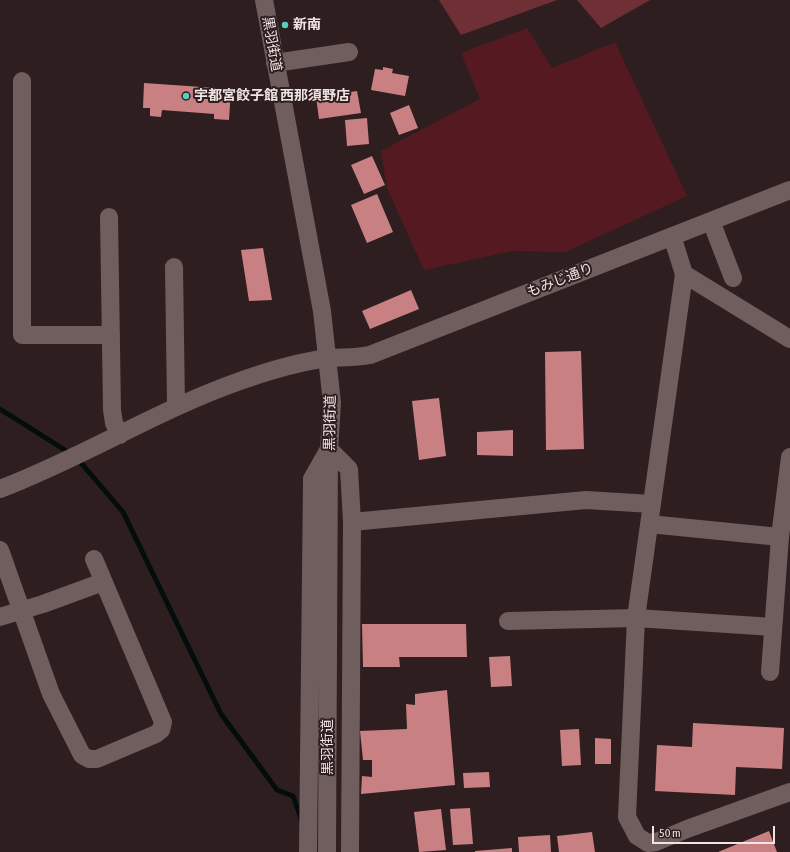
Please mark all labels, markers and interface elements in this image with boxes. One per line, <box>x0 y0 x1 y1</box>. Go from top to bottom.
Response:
street label: 黒羽街道 <box>259 15 285 73</box>
place label: 新南 <box>293 17 321 33</box>
marker: 新南 <box>280 20 290 30</box>
place label: 宇都宮餃子館 西那須野店 <box>194 88 350 104</box>
marker: 宇都宮餃子館 西那須野店 <box>181 91 191 101</box>
street label: もみじ通り <box>524 260 596 300</box>
street label: 黒羽街道 <box>321 395 339 451</box>
street label: 黒羽街道 <box>320 719 336 775</box>
scale bar <box>654 818 777 844</box>
text: 50 m <box>659 826 681 840</box>

